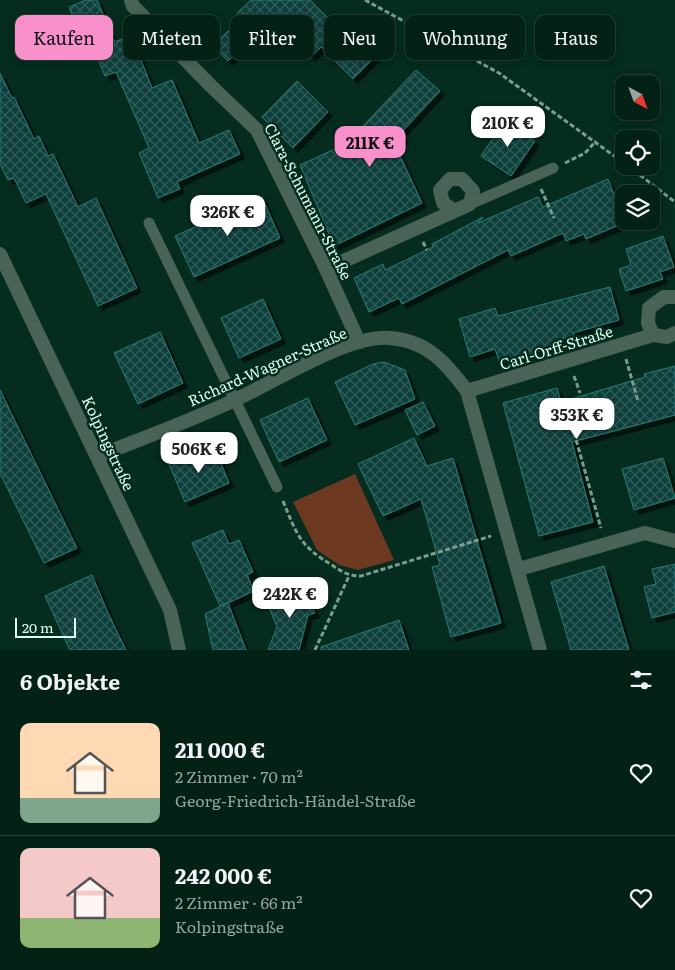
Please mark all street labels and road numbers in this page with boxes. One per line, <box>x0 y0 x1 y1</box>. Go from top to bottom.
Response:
street label: Clara-Schumann-Straße <box>259 118 359 284</box>
street label: Carl-Orff-Straße <box>497 319 616 375</box>
street label: Richard-Wagner-Straße <box>184 320 350 411</box>
street label: Kolpingstraße <box>77 392 141 494</box>

